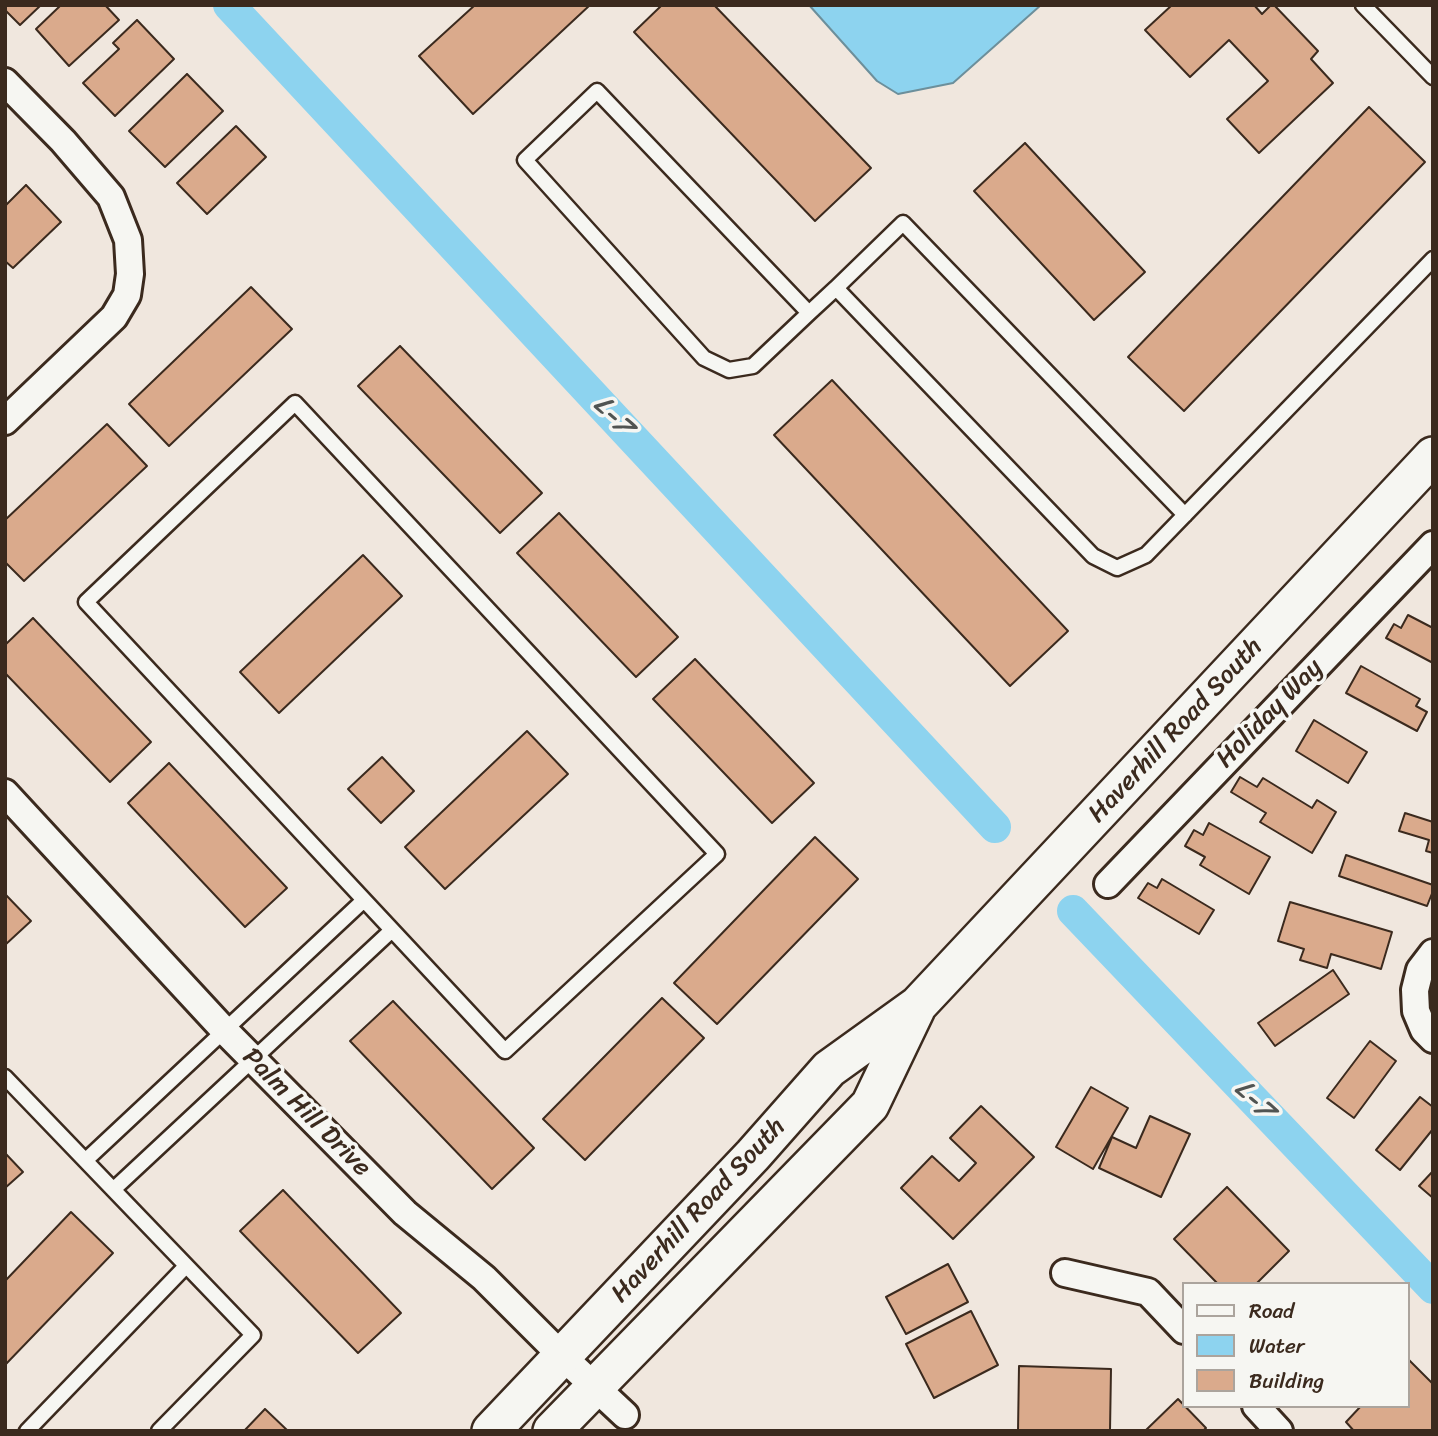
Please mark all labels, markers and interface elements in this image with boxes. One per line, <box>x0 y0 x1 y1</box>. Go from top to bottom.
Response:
water label: L-7 <box>585 389 639 443</box>
street label: Haverhill Road South <box>1082 632 1270 830</box>
street label: Holiday Way <box>1210 653 1330 775</box>
street label: Palm Hill Drive <box>235 1042 377 1184</box>
water label: L-7 <box>1226 1073 1280 1127</box>
street label: Haverhill Road South <box>605 1112 793 1310</box>
legend <box>1182 1282 1410 1408</box>
text: Road <box>1249 1292 1294 1330</box>
text: Water <box>1249 1327 1304 1365</box>
text: Building <box>1249 1362 1324 1400</box>

